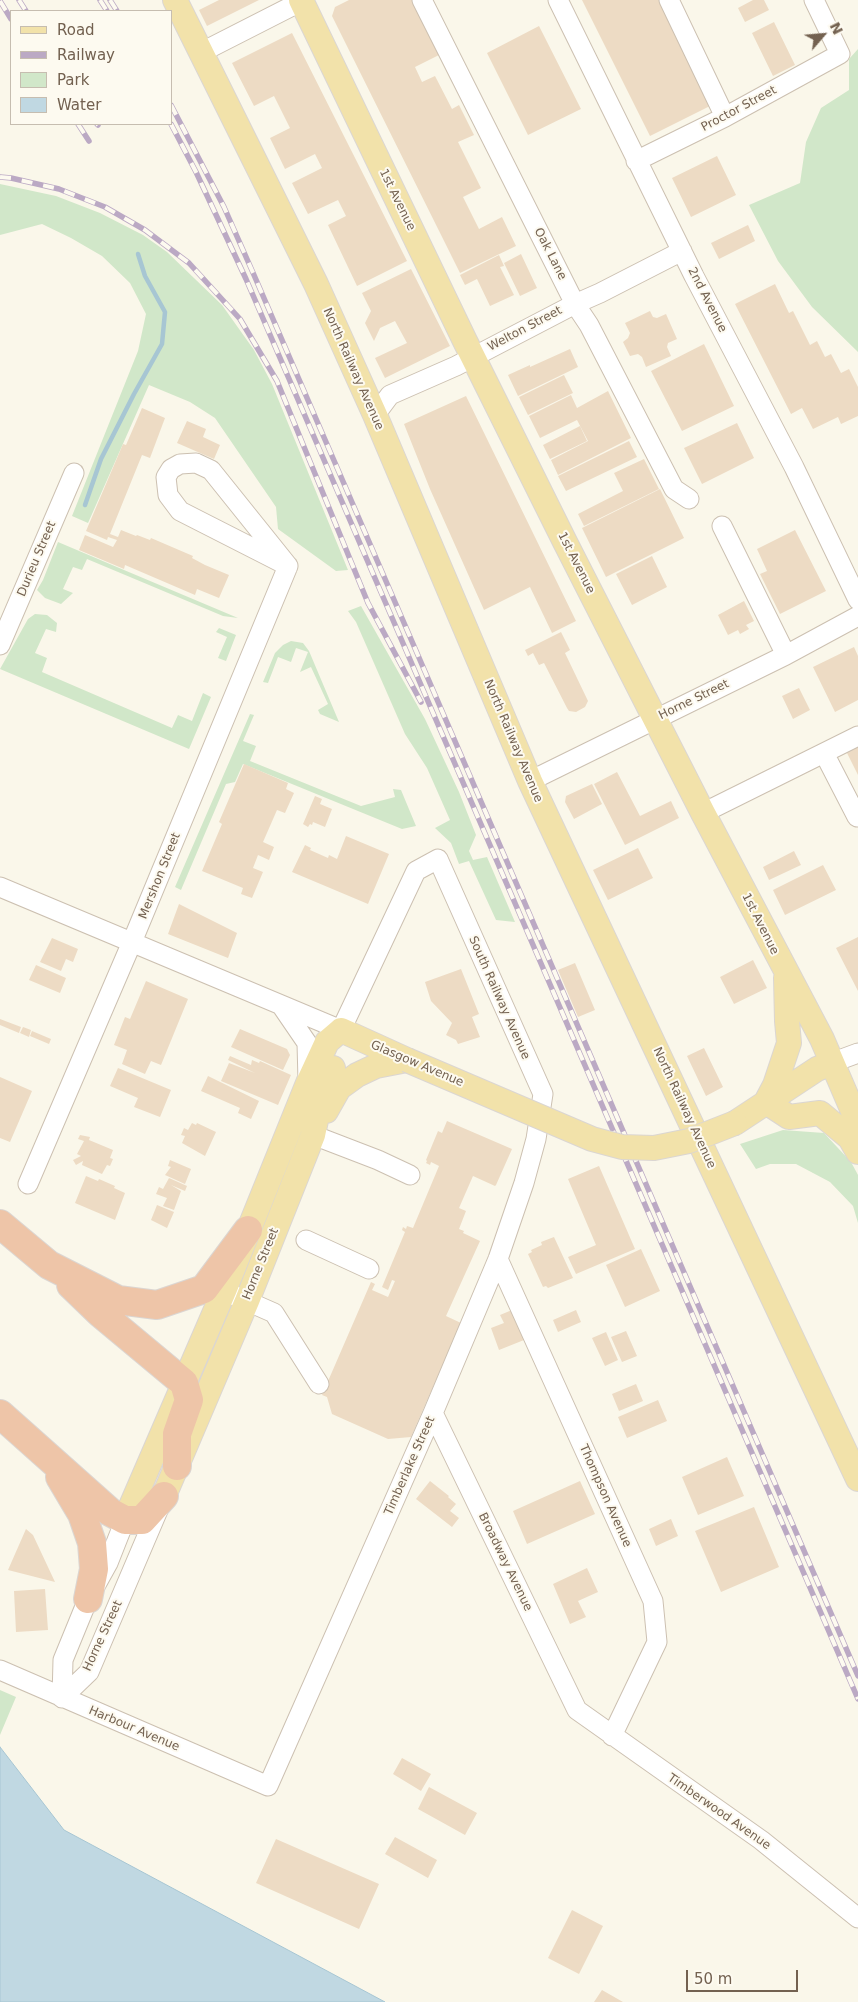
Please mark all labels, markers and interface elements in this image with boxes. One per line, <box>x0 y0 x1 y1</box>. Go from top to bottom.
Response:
legend <box>10 10 172 125</box>
north arrow <box>798 10 848 60</box>
text: N <box>827 19 846 37</box>
text: Road <box>57 21 95 39</box>
text: Railway <box>57 46 115 64</box>
text: Park <box>57 71 89 89</box>
street label: Proctor Street <box>699 83 779 135</box>
text: Water <box>57 96 101 114</box>
street label: 1st Avenue <box>376 167 418 233</box>
street label: Oak Lane <box>531 226 569 282</box>
street label: 2nd Avenue <box>684 265 730 335</box>
street label: Welton Street <box>486 303 564 355</box>
street label: North Railway Avenue <box>320 306 386 432</box>
street label: Durieu Street <box>15 519 59 599</box>
street label: 1st Avenue <box>554 530 598 596</box>
street label: North Railway Avenue <box>481 677 545 805</box>
street label: Horne Street <box>657 677 731 723</box>
street label: Mershon Street <box>136 831 184 921</box>
street label: 1st Avenue <box>738 891 782 957</box>
street label: South Railway Avenue <box>465 934 533 1062</box>
street label: Glasgow Avenue <box>368 1038 466 1090</box>
street label: North Railway Avenue <box>650 1045 718 1171</box>
street label: Horne Street <box>240 1226 282 1302</box>
street label: Timberlake Street <box>382 1414 438 1518</box>
street label: Thompson Avenue <box>576 1442 634 1550</box>
street label: Broadway Avenue <box>475 1510 535 1614</box>
street label: Horne Street <box>80 1598 126 1674</box>
street label: Harbour Avenue <box>86 1703 182 1755</box>
street label: Timberwood Avenue <box>665 1771 773 1853</box>
scale bar <box>688 1960 800 1992</box>
text: 50 m <box>694 1970 732 1988</box>

